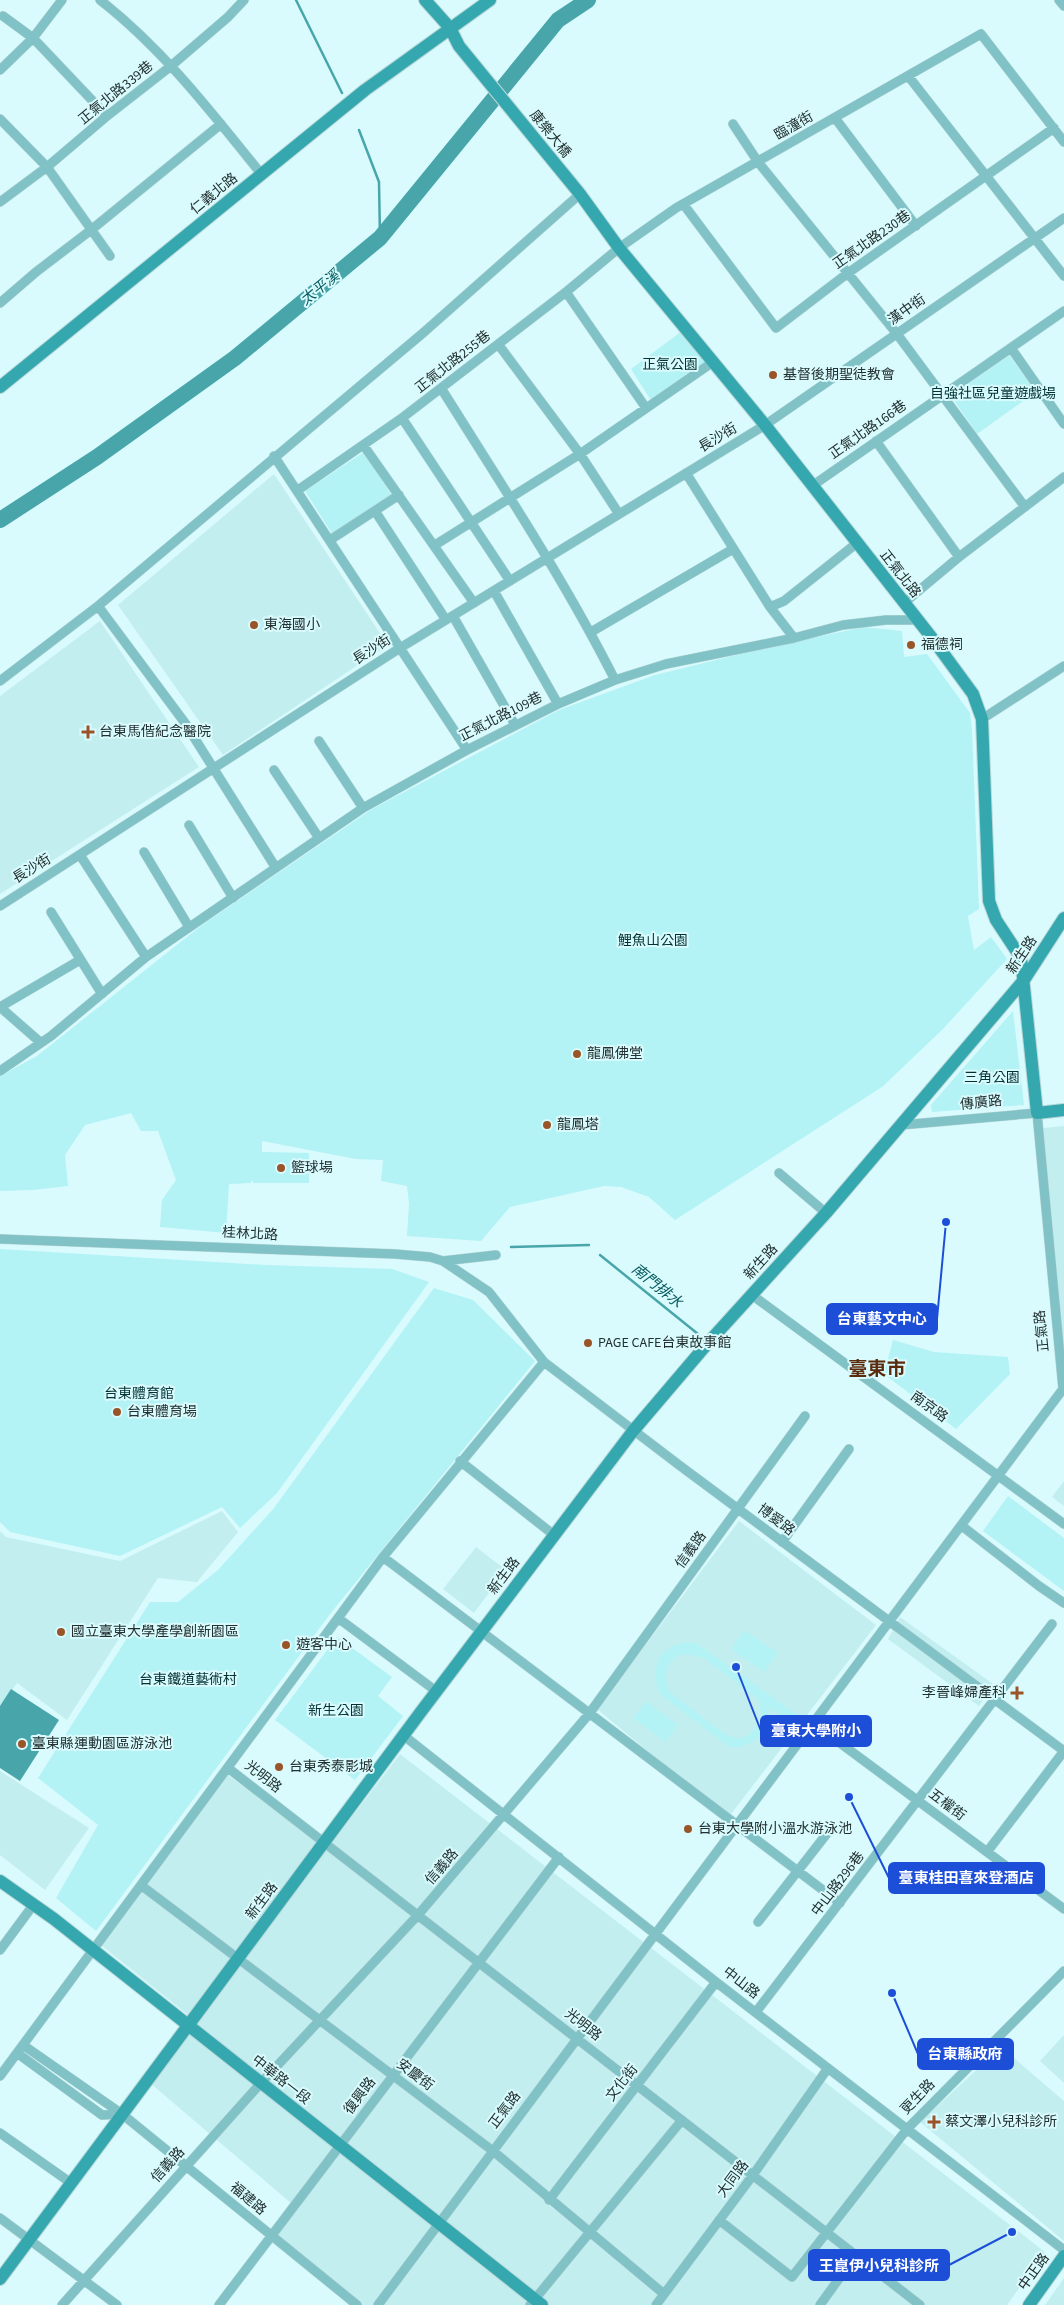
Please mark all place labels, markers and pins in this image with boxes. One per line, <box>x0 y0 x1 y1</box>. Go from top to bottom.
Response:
place label: 基督後期聖徒教會 <box>783 365 895 385</box>
marker: 基督後期聖徒教會 <box>767 369 779 381</box>
place label: 東海國小 <box>264 615 320 635</box>
marker: 東海國小 <box>248 619 260 631</box>
place label: 福德祠 <box>921 635 963 655</box>
marker: 福德祠 <box>905 639 917 651</box>
place label: 台東馬偕紀念醫院 <box>99 722 211 742</box>
marker: 台東馬偕紀念醫院 <box>81 725 95 739</box>
place label: 龍鳳佛堂 <box>587 1044 643 1064</box>
marker: 龍鳳佛堂 <box>571 1048 583 1060</box>
place label: 龍鳳塔 <box>557 1115 599 1135</box>
marker: 龍鳳塔 <box>541 1119 553 1131</box>
place label: 籃球場 <box>291 1158 333 1178</box>
marker: 籃球場 <box>275 1162 287 1174</box>
callout: 台東藝文中心 <box>827 1304 937 1334</box>
place label: PAGE CAFE台東故事館 <box>598 1333 731 1353</box>
marker: PAGE CAFE台東故事館 <box>582 1337 594 1349</box>
place label: 台東體育場 <box>127 1402 197 1422</box>
marker: 台東體育場 <box>111 1406 123 1418</box>
place label: 國立臺東大學產學創新園區 <box>71 1622 239 1642</box>
marker: 國立臺東大學產學創新園區 <box>55 1626 67 1638</box>
place label: 遊客中心 <box>296 1635 352 1655</box>
marker: 遊客中心 <box>280 1639 292 1651</box>
place label: 李晉峰婦產科 <box>922 1683 1006 1703</box>
marker: 李晉峰婦產科 <box>1010 1686 1024 1700</box>
callout: 臺東大學附小 <box>761 1716 871 1746</box>
place label: 臺東縣運動園區游泳池 <box>32 1734 172 1754</box>
marker: 臺東縣運動園區游泳池 <box>16 1738 28 1750</box>
place label: 台東秀泰影城 <box>289 1757 373 1777</box>
marker: 台東秀泰影城 <box>273 1761 285 1773</box>
place label: 台東大學附小溫水游泳池 <box>698 1819 852 1839</box>
marker: 台東大學附小溫水游泳池 <box>682 1823 694 1835</box>
callout: 臺東桂田喜來登酒店 <box>889 1863 1044 1893</box>
callout: 台東縣政府 <box>918 2039 1013 2069</box>
place label: 蔡文澤小兒科診所 <box>945 2112 1057 2132</box>
marker: 蔡文澤小兒科診所 <box>927 2115 941 2129</box>
callout: 王崑伊小兒科診所 <box>809 2250 949 2280</box>

